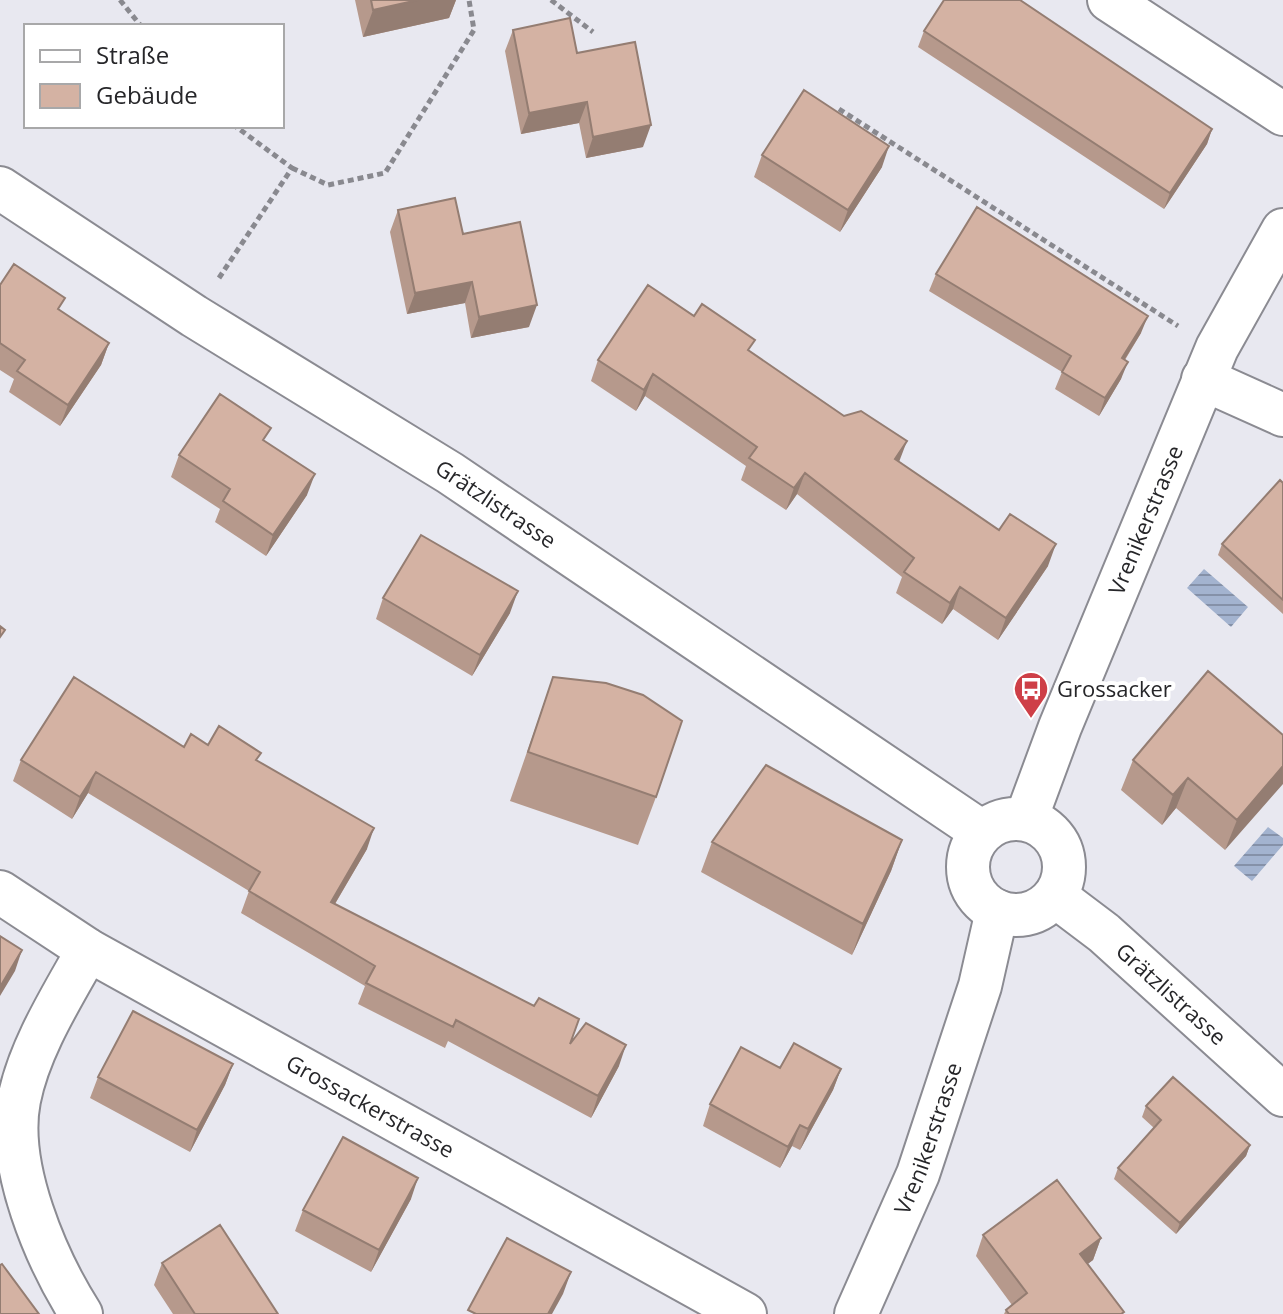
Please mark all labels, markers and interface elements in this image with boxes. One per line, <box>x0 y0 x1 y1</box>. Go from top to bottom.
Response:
legend <box>24 24 284 128</box>
text: Straße <box>96 38 169 71</box>
text: Gebäude <box>96 78 198 111</box>
street label: Vrenikerstrasse <box>1100 440 1189 599</box>
street label: Grätzlistrasse <box>430 452 563 555</box>
bus stop icon: Grossacker <box>1012 670 1050 720</box>
place label: Grossacker <box>1057 673 1172 703</box>
street label: Grätzlistrasse <box>1110 935 1234 1051</box>
street label: Grossackerstrasse <box>281 1047 460 1164</box>
street label: Vrenikerstrasse <box>886 1058 968 1219</box>

